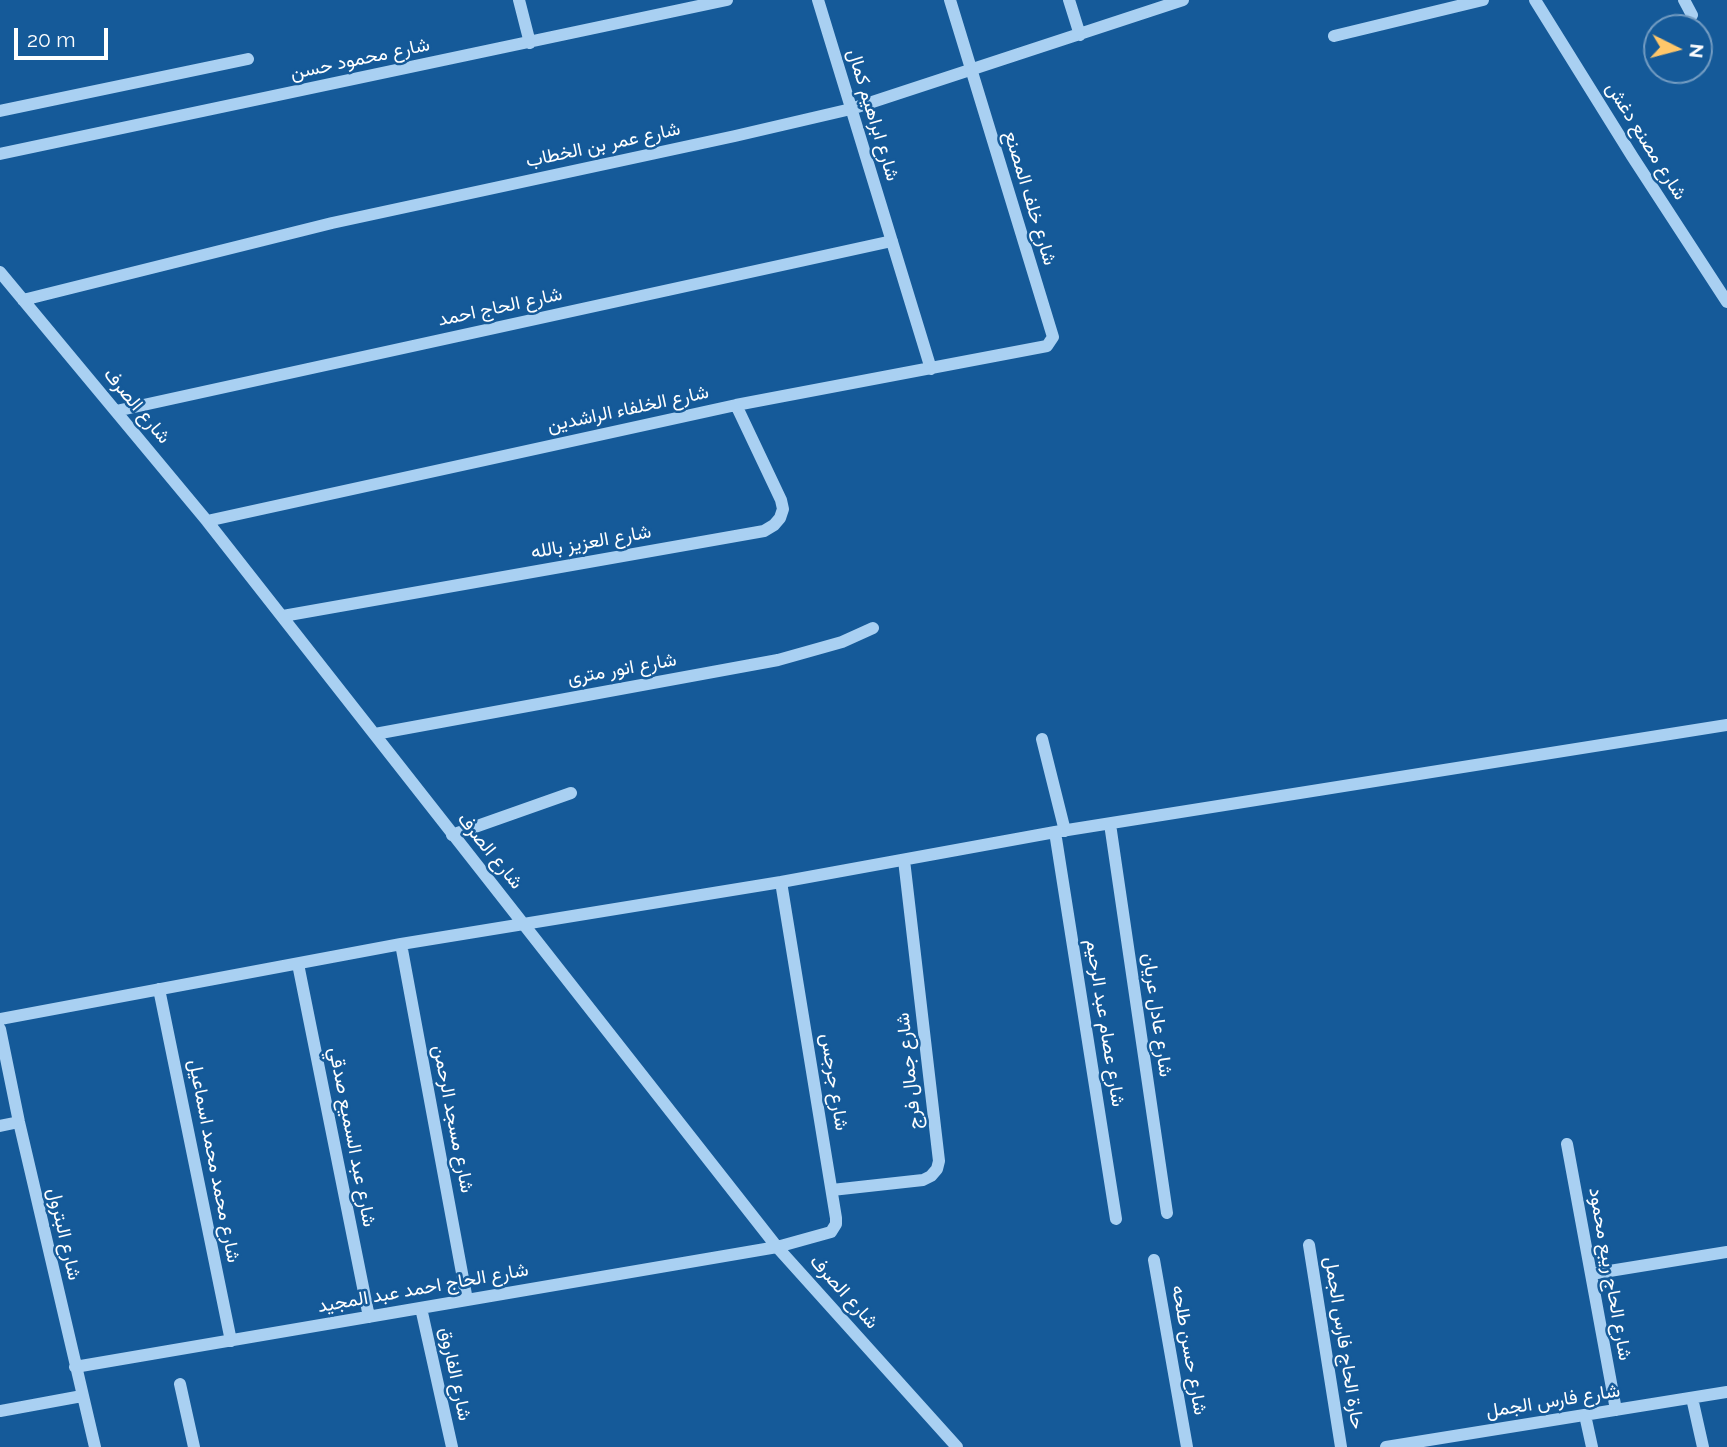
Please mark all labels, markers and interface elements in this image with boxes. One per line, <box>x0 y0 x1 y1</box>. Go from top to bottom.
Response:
scale bar <box>18 14 112 58</box>
north arrow <box>1643 14 1713 84</box>
text: 20 m <box>27 27 75 52</box>
street label: شارع محمود حسن <box>288 33 432 85</box>
text: N <box>1685 43 1709 59</box>
street label: شارع ابراهيم كمال <box>842 46 904 184</box>
street label: شارع مصنع دغش <box>1601 78 1691 204</box>
street label: شارع عمر بن الخطاب <box>524 117 682 173</box>
street label: شارع خلف المصنع <box>999 128 1061 268</box>
street label: شارع الحاج احمد <box>436 283 564 331</box>
street label: شارع الصرف <box>99 364 175 448</box>
street label: شارع الخلفاء الراشدين <box>545 381 711 437</box>
street label: شارع العزيز بالله <box>529 520 653 564</box>
street label: شارع انور مترى <box>566 648 678 690</box>
street label: شارع الصرف <box>452 808 528 894</box>
street label: شارع عصام عبد الرحيم <box>1081 938 1129 1108</box>
street label: شارع عادل عريان <box>1137 952 1177 1078</box>
street label: شارع جمال فرج <box>892 1011 926 1131</box>
street label: شارع جرجس <box>815 1032 853 1132</box>
street label: شارع مسجد الرحمن <box>427 1043 479 1195</box>
street label: شارع عبد السميع صدقي <box>323 1045 381 1229</box>
street label: شارع محمد محمد اسماعيل <box>183 1058 245 1264</box>
street label: شارع البترول <box>42 1186 86 1282</box>
street label: شارع الحاج ريبع محمود <box>1584 1186 1636 1362</box>
street label: شارع الصرف <box>805 1250 883 1334</box>
street label: حارة الحاج فارس الجمل <box>1319 1255 1369 1431</box>
street label: شارع الحاج احمد عبد المجيد <box>316 1258 530 1318</box>
street label: شارع حسن طلحه <box>1166 1283 1212 1417</box>
street label: شارع الفاروق <box>434 1325 476 1423</box>
street label: شارع فارس الجمل <box>1484 1379 1622 1423</box>

